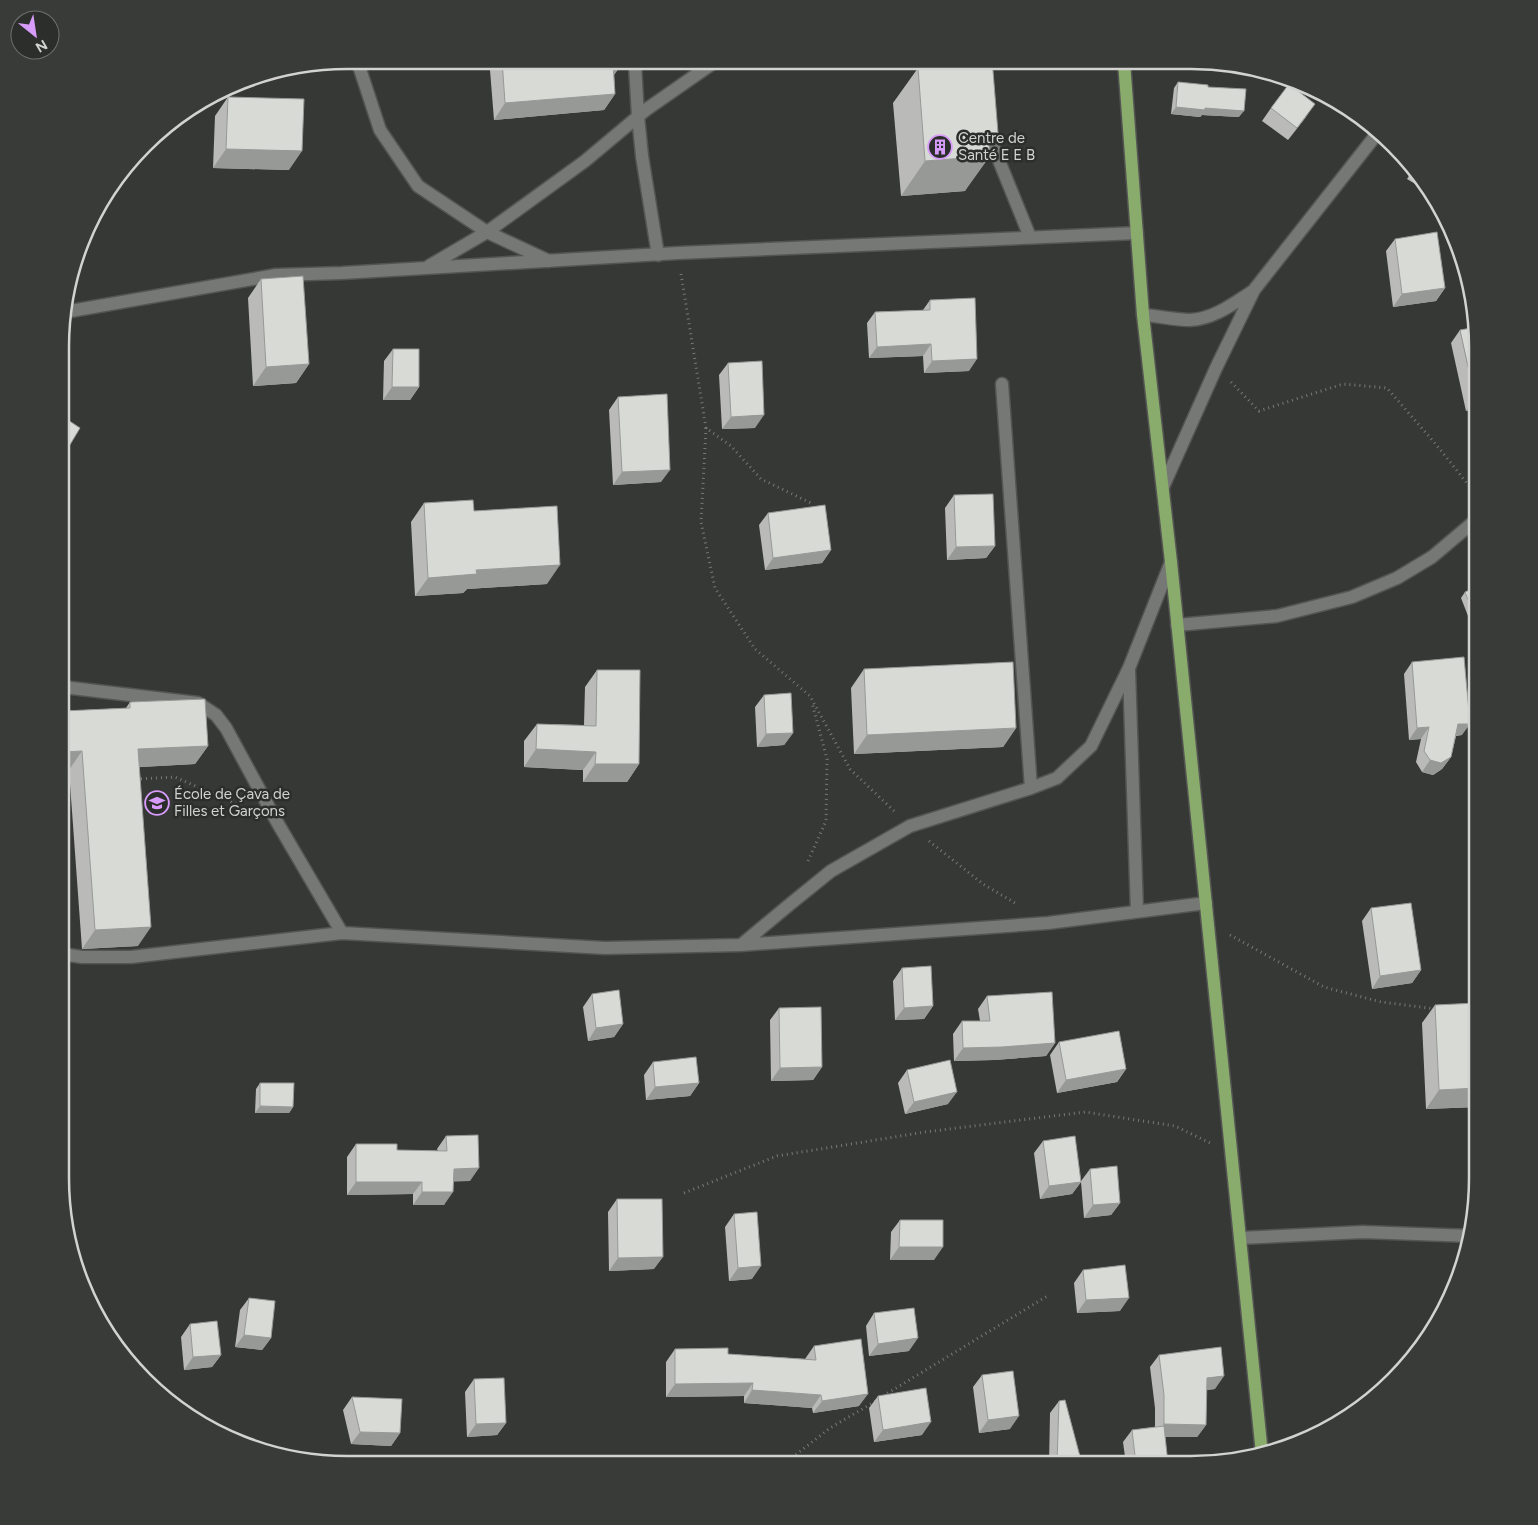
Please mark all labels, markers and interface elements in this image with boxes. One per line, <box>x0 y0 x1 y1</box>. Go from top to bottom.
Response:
north arrow <box>10 10 60 60</box>
text: N <box>32 36 50 56</box>
place label: Centre de Santé E E B <box>958 129 1035 164</box>
building icon: Centre de Santé E E B <box>927 134 953 160</box>
place label: École de Çava de Filles et Garçons <box>174 785 290 820</box>
school or university icon: École de Çava de Filles et Garçons <box>144 790 170 816</box>

